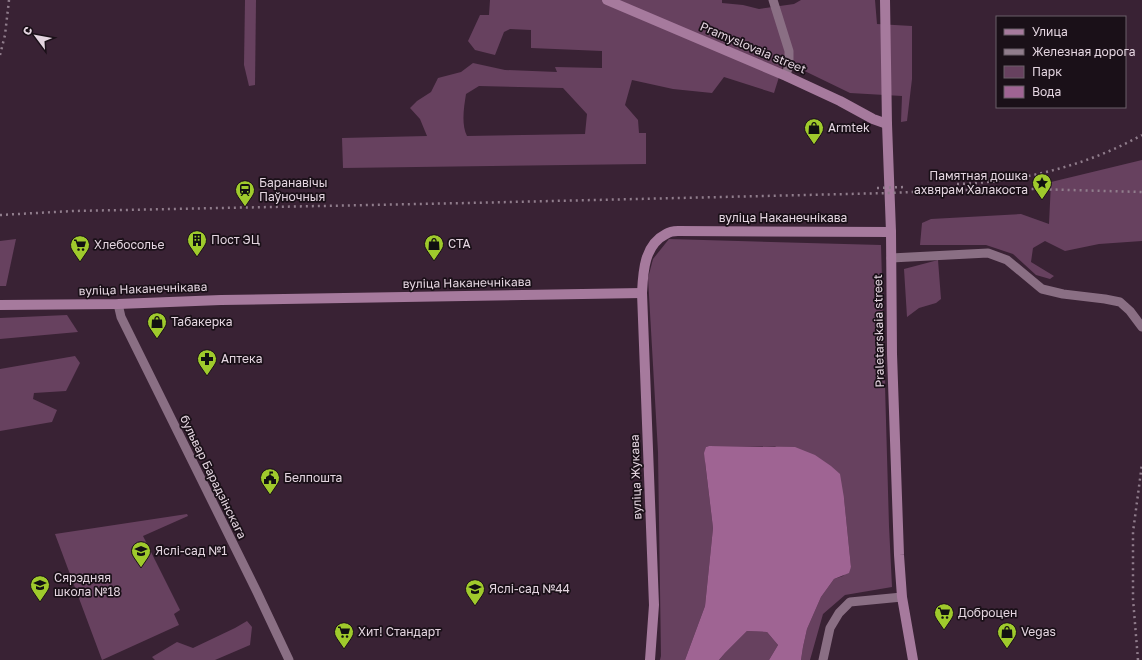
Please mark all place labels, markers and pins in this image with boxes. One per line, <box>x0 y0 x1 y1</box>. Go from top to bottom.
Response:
shop icon: Armtek <box>803 117 825 145</box>
place label: Armtek <box>828 120 870 135</box>
place label: Памятная дошка ахвярам Халакоста <box>914 168 1028 197</box>
place icon: Памятная дошка ахвярам Халакоста <box>1031 172 1053 200</box>
place label: Баранавічы Паўночныя <box>259 175 327 204</box>
station icon: Баранавічы Паўночныя <box>234 179 256 207</box>
building icon: Пост ЭЦ <box>186 229 208 257</box>
place label: Пост ЭЦ <box>211 232 260 247</box>
shop icon: СТА <box>423 233 445 261</box>
supermarket icon: Хлебосолье <box>69 234 91 262</box>
place label: СТА <box>448 236 470 251</box>
place label: Хлебосолье <box>94 237 165 252</box>
shop icon: Табакерка <box>146 311 168 339</box>
place label: Табакерка <box>171 314 233 329</box>
pharmacy icon: Аптека <box>196 348 218 376</box>
place label: Аптека <box>221 351 263 366</box>
public building icon: Белпошта <box>259 467 281 495</box>
place label: Белпошта <box>284 470 342 485</box>
school or university icon: Яслі-сад №1 <box>130 540 152 568</box>
place label: Яслі-сад №1 <box>155 543 227 558</box>
place label: Сярэдняя школа №18 <box>54 570 121 599</box>
school or university icon: Сярэдняя школа №18 <box>29 574 51 602</box>
school or university icon: Яслі-сад №44 <box>464 578 486 606</box>
place label: Яслі-сад №44 <box>489 581 570 596</box>
supermarket icon: Доброцен <box>933 602 955 630</box>
place label: Доброцен <box>958 605 1017 620</box>
supermarket icon: Хит! Стандарт <box>333 621 355 649</box>
shop icon: Vegas <box>996 621 1018 649</box>
place label: Хит! Стандарт <box>358 624 441 639</box>
place label: Vegas <box>1021 624 1056 639</box>

